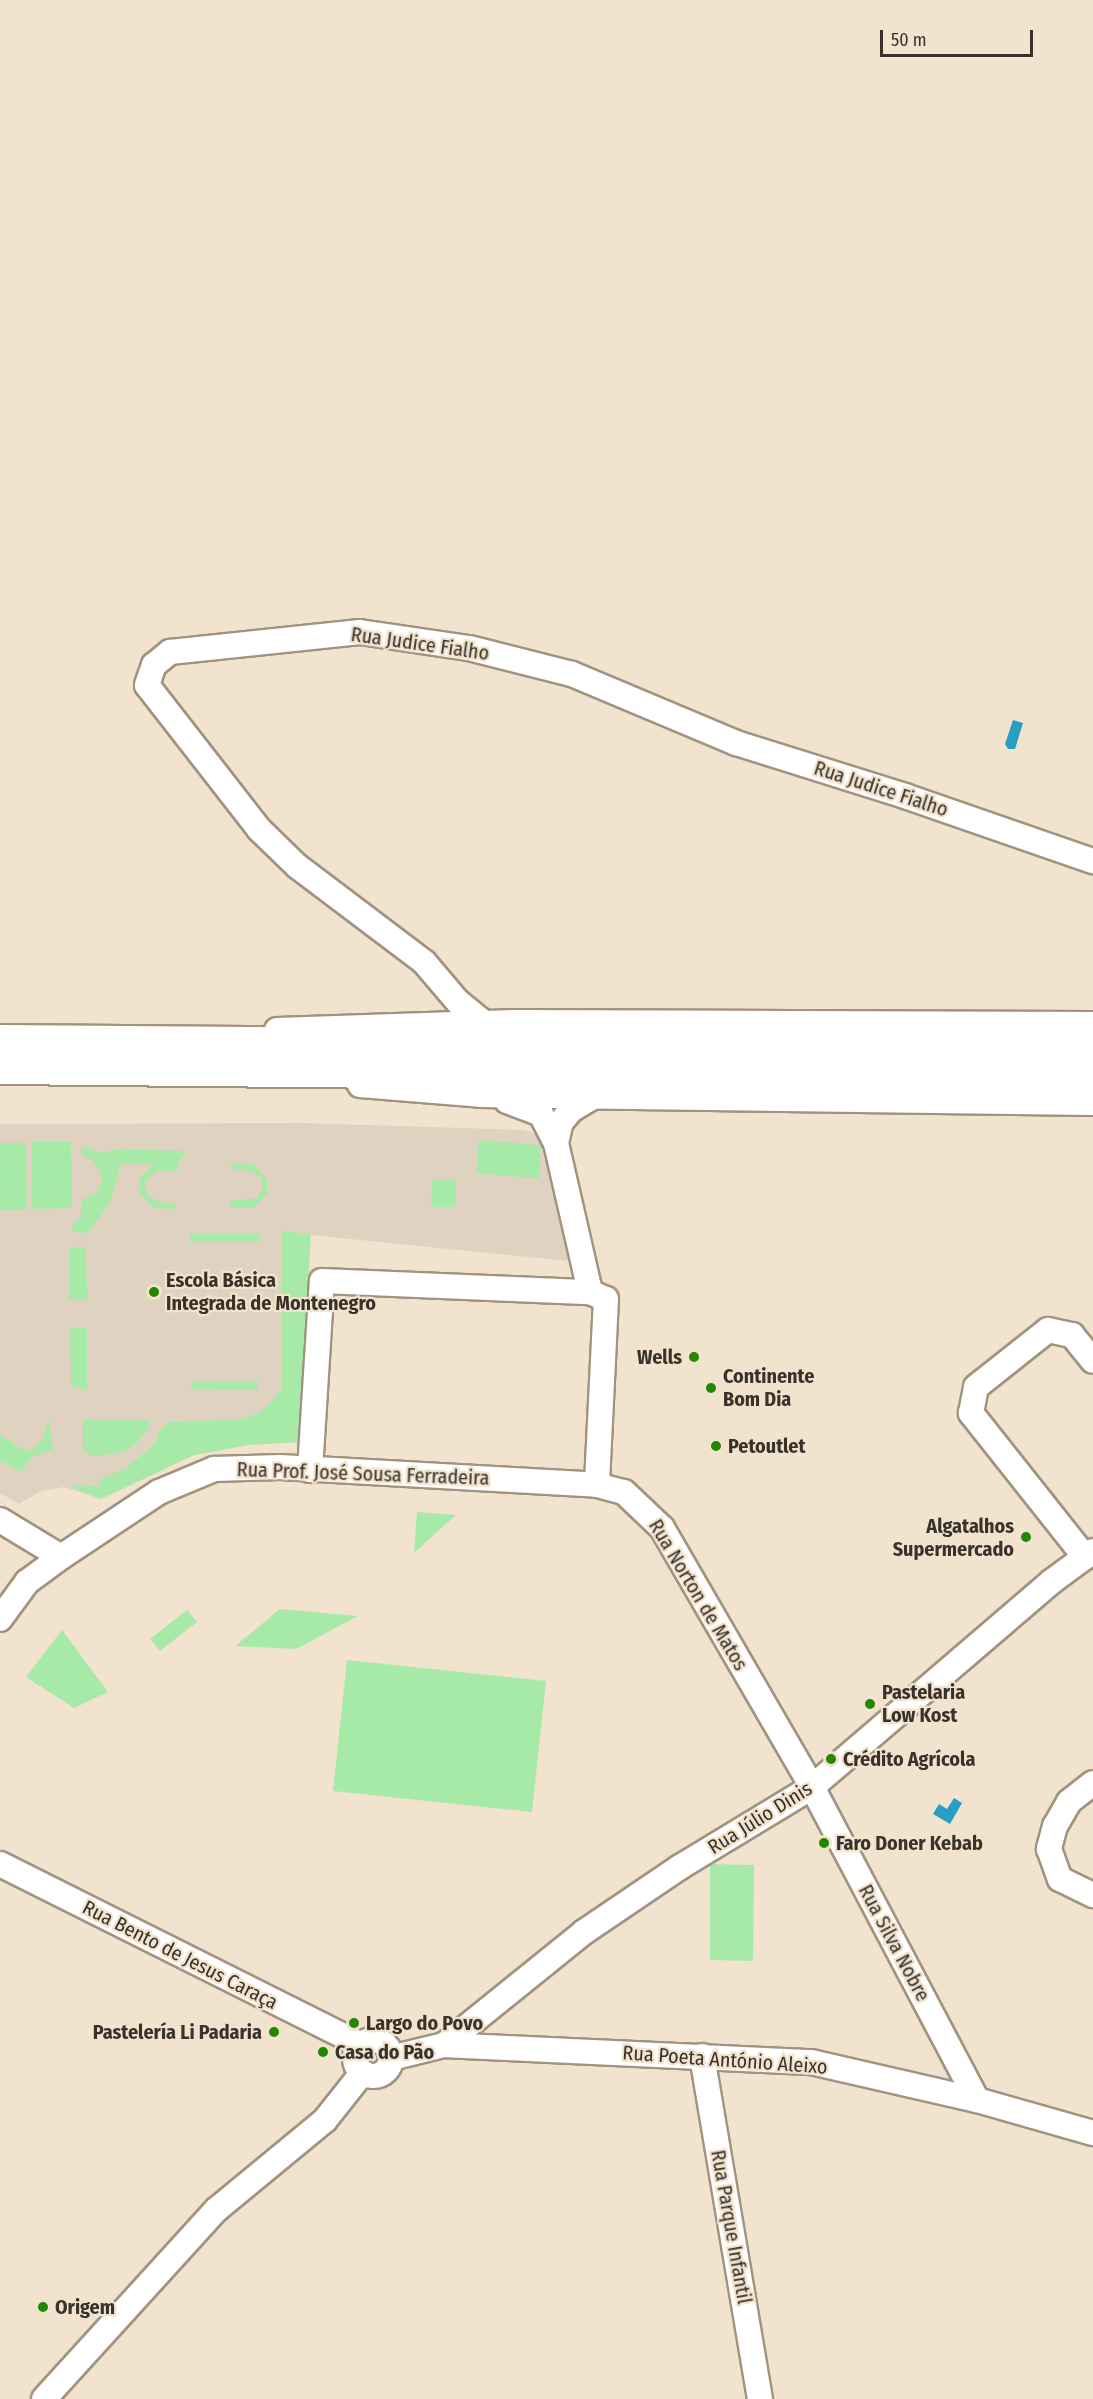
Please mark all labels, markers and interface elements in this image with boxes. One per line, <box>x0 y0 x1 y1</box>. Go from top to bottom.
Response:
scale bar <box>883 18 1036 56</box>
text: 50 m <box>891 29 927 51</box>
street label: Rua Judice Fialho <box>349 622 491 666</box>
street label: Rua Judice Fialho <box>811 756 951 822</box>
place label: Escola Básica Integrada de Montenegro <box>166 1268 376 1315</box>
marker: Escola Básica Integrada de Montenegro <box>147 1285 161 1299</box>
place label: Wells <box>637 1345 682 1369</box>
marker: Wells <box>687 1350 701 1364</box>
place label: Continente Bom Dia <box>723 1364 814 1411</box>
marker: Continente Bom Dia <box>704 1381 718 1395</box>
place label: Petoutlet <box>728 1434 806 1458</box>
marker: Petoutlet <box>709 1439 723 1453</box>
street label: Rua Prof. José Sousa Ferradeira <box>236 1458 490 1490</box>
place label: Algatalhos Supermercado <box>893 1514 1014 1561</box>
street label: Rua Norton de Matos <box>643 1515 753 1675</box>
marker: Algatalhos Supermercado <box>1019 1530 1033 1544</box>
place label: Pastelaria Low Kost <box>882 1680 965 1727</box>
marker: Pastelaria Low Kost <box>863 1697 877 1711</box>
place label: Crédito Agrícola <box>843 1747 975 1771</box>
marker: Crédito Agrícola <box>824 1752 838 1766</box>
street label: Rua Júlio Dinis <box>704 1777 816 1859</box>
place label: Faro Doner Kebab <box>836 1831 983 1855</box>
marker: Faro Doner Kebab <box>817 1836 831 1850</box>
street label: Rua Silva Nobre <box>853 1881 935 2005</box>
street label: Rua Bento de Jesus Caraça <box>78 1895 282 2015</box>
place label: Largo do Povo <box>366 2011 483 2035</box>
marker: Largo do Povo <box>347 2016 361 2030</box>
place label: Pastelería Li Padaria <box>93 2020 262 2044</box>
marker: Pastelería Li Padaria <box>267 2025 281 2039</box>
place label: Casa do Pão <box>335 2040 434 2064</box>
street label: Rua Poeta António Aleixo <box>622 2041 828 2079</box>
marker: Casa do Pão <box>316 2045 330 2059</box>
street label: Rua Parque Infantil <box>706 2148 756 2306</box>
place label: Origem <box>55 2295 115 2319</box>
marker: Origem <box>36 2300 50 2314</box>

